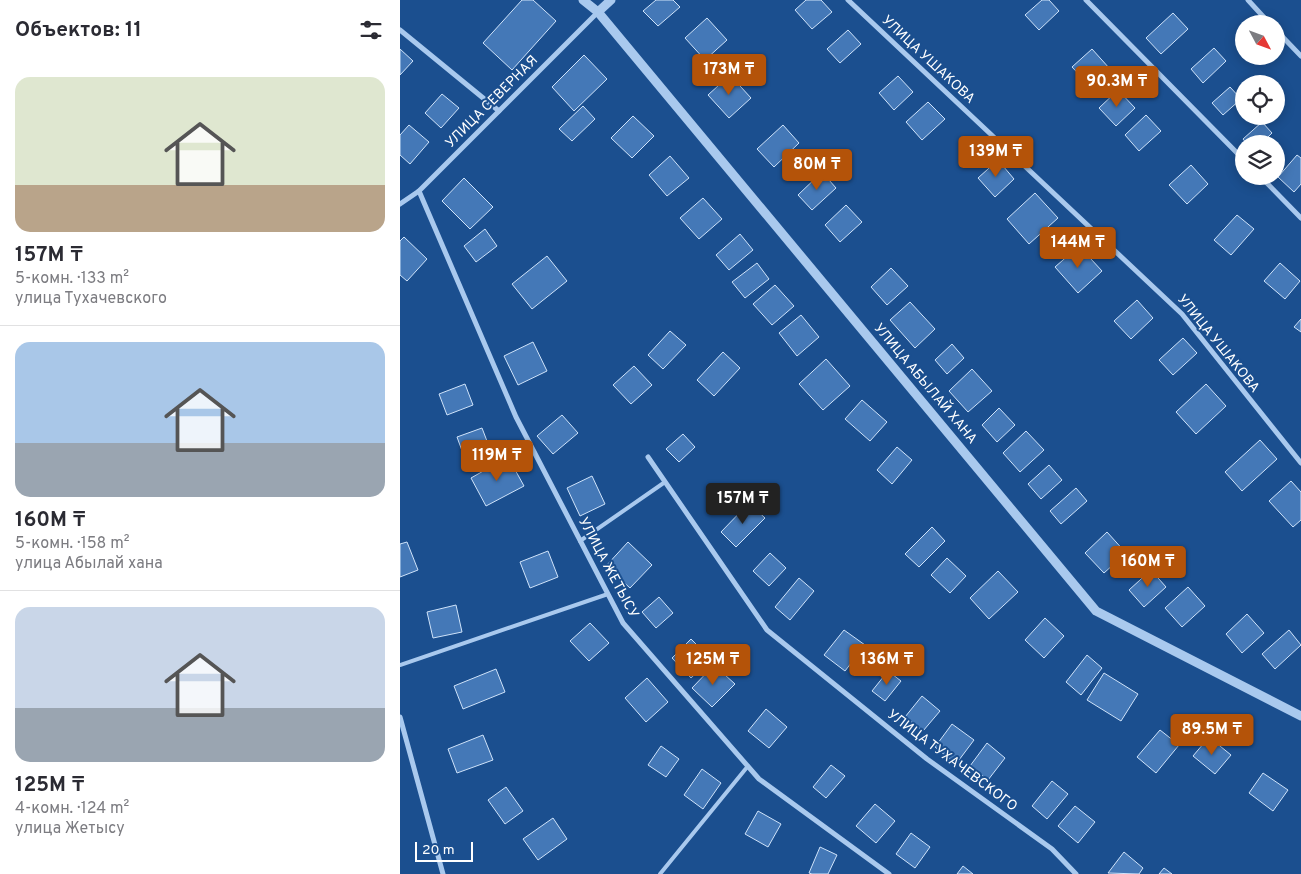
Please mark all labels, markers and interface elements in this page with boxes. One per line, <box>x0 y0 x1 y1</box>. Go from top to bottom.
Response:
street label: УЛИЦА УШАКОВА <box>878 12 978 108</box>
north arrow <box>1235 15 1285 65</box>
map controls <box>1235 15 1285 185</box>
icon: filters <box>357 16 385 44</box>
text: Объектов: 11 <box>15 17 142 44</box>
street label: УЛИЦА СЕВЕРНАЯ <box>442 52 542 152</box>
pin: 173M ₸ <box>688 54 770 96</box>
text: 173M ₸ <box>703 60 755 80</box>
pin: 90.3M ₸ <box>1071 66 1163 108</box>
text: 90.3M ₸ <box>1086 72 1148 92</box>
button: locate <box>1235 75 1285 125</box>
icon: home <box>155 109 245 199</box>
button: layers <box>1235 135 1285 185</box>
pin: 139M ₸ <box>955 136 1037 178</box>
text: 139M ₸ <box>969 142 1023 162</box>
pin: 80M ₸ <box>782 148 852 191</box>
text: 80M ₸ <box>793 155 841 175</box>
pin: 144M ₸ <box>1037 226 1119 269</box>
text: 144M ₸ <box>1051 233 1105 253</box>
text: 157M ₸ <box>15 242 84 269</box>
text: 5-комн. · 133 m² <box>15 269 129 289</box>
text: улица Тухачевского <box>15 289 167 309</box>
street label: УЛИЦА УШАКОВА <box>1173 291 1263 397</box>
street label: УЛИЦА АБЫЛАЙ ХАНА <box>870 320 981 448</box>
icon: home <box>155 375 245 465</box>
pin: 119M ₸ <box>456 440 538 482</box>
text: 119M ₸ <box>472 446 522 466</box>
pin: 157M ₸ <box>702 482 784 525</box>
text: 157M ₸ <box>717 489 769 509</box>
text: 160M ₸ <box>15 507 86 534</box>
street label: УЛИЦА ЖЕТЫСУ <box>574 515 642 621</box>
text: 5-комн. · 158 m² <box>15 534 130 554</box>
pin: 160M ₸ <box>1107 546 1189 588</box>
text: 160M ₸ <box>1121 552 1175 572</box>
text: улица Абылай хана <box>15 554 163 574</box>
icon: home <box>155 640 245 730</box>
pin: 125M ₸ <box>672 644 754 686</box>
pin: 136M ₸ <box>846 644 928 686</box>
text: 125M ₸ <box>686 650 740 670</box>
text: 136M ₸ <box>860 650 914 670</box>
street label: УЛИЦА ТУХАЧЕВСКОГО <box>884 707 1020 815</box>
pin: 89.5M ₸ <box>1166 714 1258 756</box>
text: 89.5M ₸ <box>1181 720 1243 740</box>
text: 125M ₸ <box>15 772 85 799</box>
text: 4-комн. · 124 m² <box>15 799 129 819</box>
text: улица Жетысу <box>15 819 125 839</box>
scale bar <box>415 839 472 862</box>
text: 20 m <box>422 842 455 859</box>

